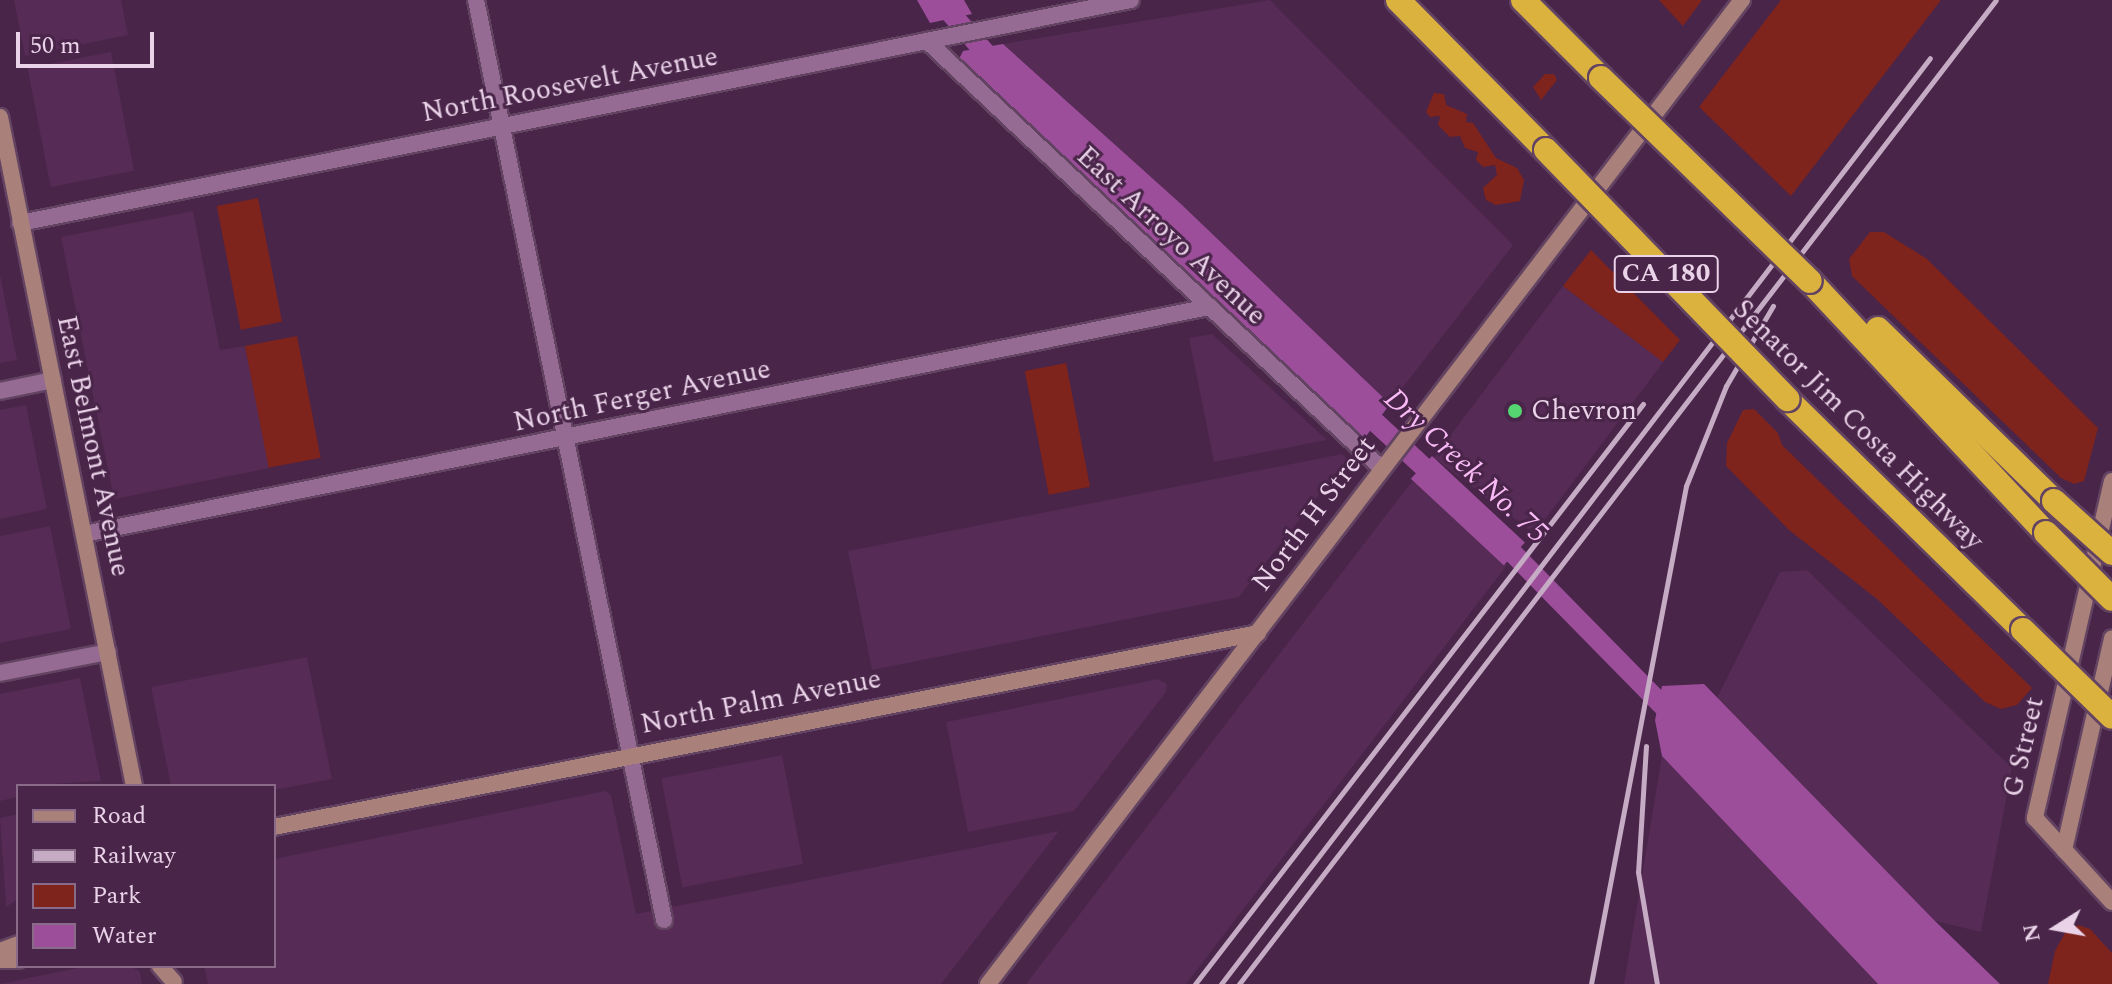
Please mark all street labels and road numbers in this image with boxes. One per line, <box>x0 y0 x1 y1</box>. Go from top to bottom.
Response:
street label: North Roosevelt Avenue <box>419 40 721 130</box>
street label: East Arroyo Avenue <box>1069 139 1273 333</box>
road number: CA 180 <box>1612 252 1720 296</box>
street label: Senator Jim Costa Highway <box>1726 293 1990 557</box>
street label: East Belmont Avenue <box>49 312 137 580</box>
street label: North Ferger Avenue <box>510 352 774 440</box>
street label: North H Street <box>1245 430 1383 598</box>
street label: North Palm Avenue <box>638 662 884 742</box>
street label: G Street <box>1996 694 2052 800</box>

